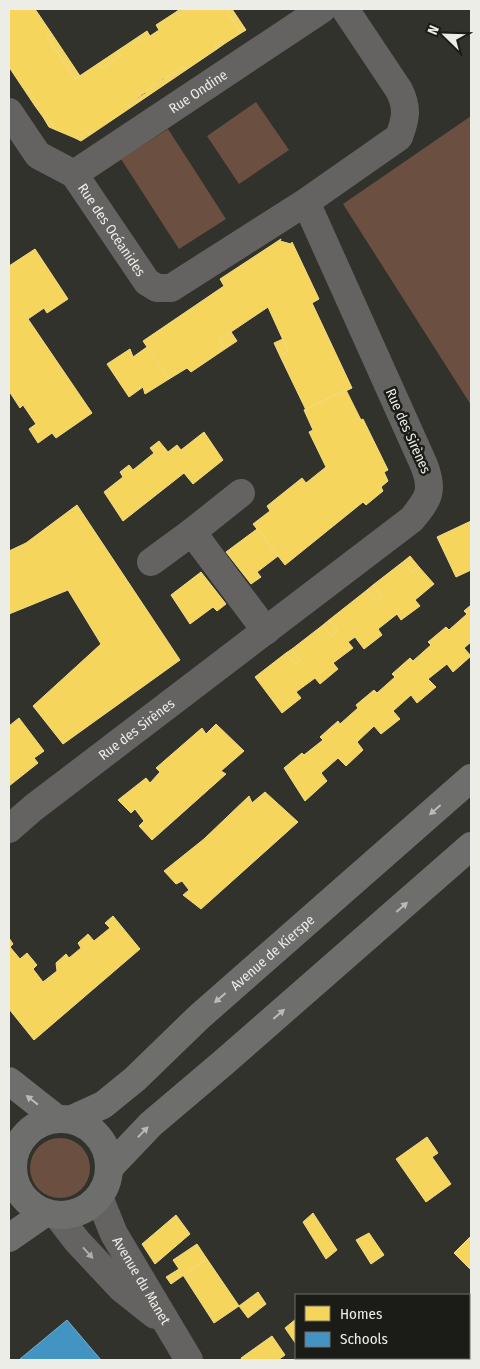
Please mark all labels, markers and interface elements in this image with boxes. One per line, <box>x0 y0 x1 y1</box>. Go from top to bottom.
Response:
north arrow <box>420 10 470 60</box>
text: N <box>424 23 443 37</box>
street label: Rue Ondine <box>166 66 231 117</box>
street label: Rue des Océanides <box>74 180 149 280</box>
street label: Rue des Sirènes <box>382 386 434 476</box>
street label: Rue des Sirènes <box>95 695 178 763</box>
one-way arrow <box>428 805 441 816</box>
one-way arrow <box>395 901 407 913</box>
street label: Avenue de Kierspe <box>227 911 318 994</box>
one-way arrow <box>215 992 227 1004</box>
one-way arrow <box>273 1009 286 1020</box>
one-way arrow <box>26 1094 39 1105</box>
one-way arrow <box>137 1126 149 1138</box>
street label: Avenue du Manet <box>109 1233 175 1328</box>
one-way arrow <box>82 1246 94 1258</box>
legend <box>295 1294 470 1359</box>
text: Homes <box>340 1305 382 1323</box>
text: Schools <box>340 1330 388 1348</box>

